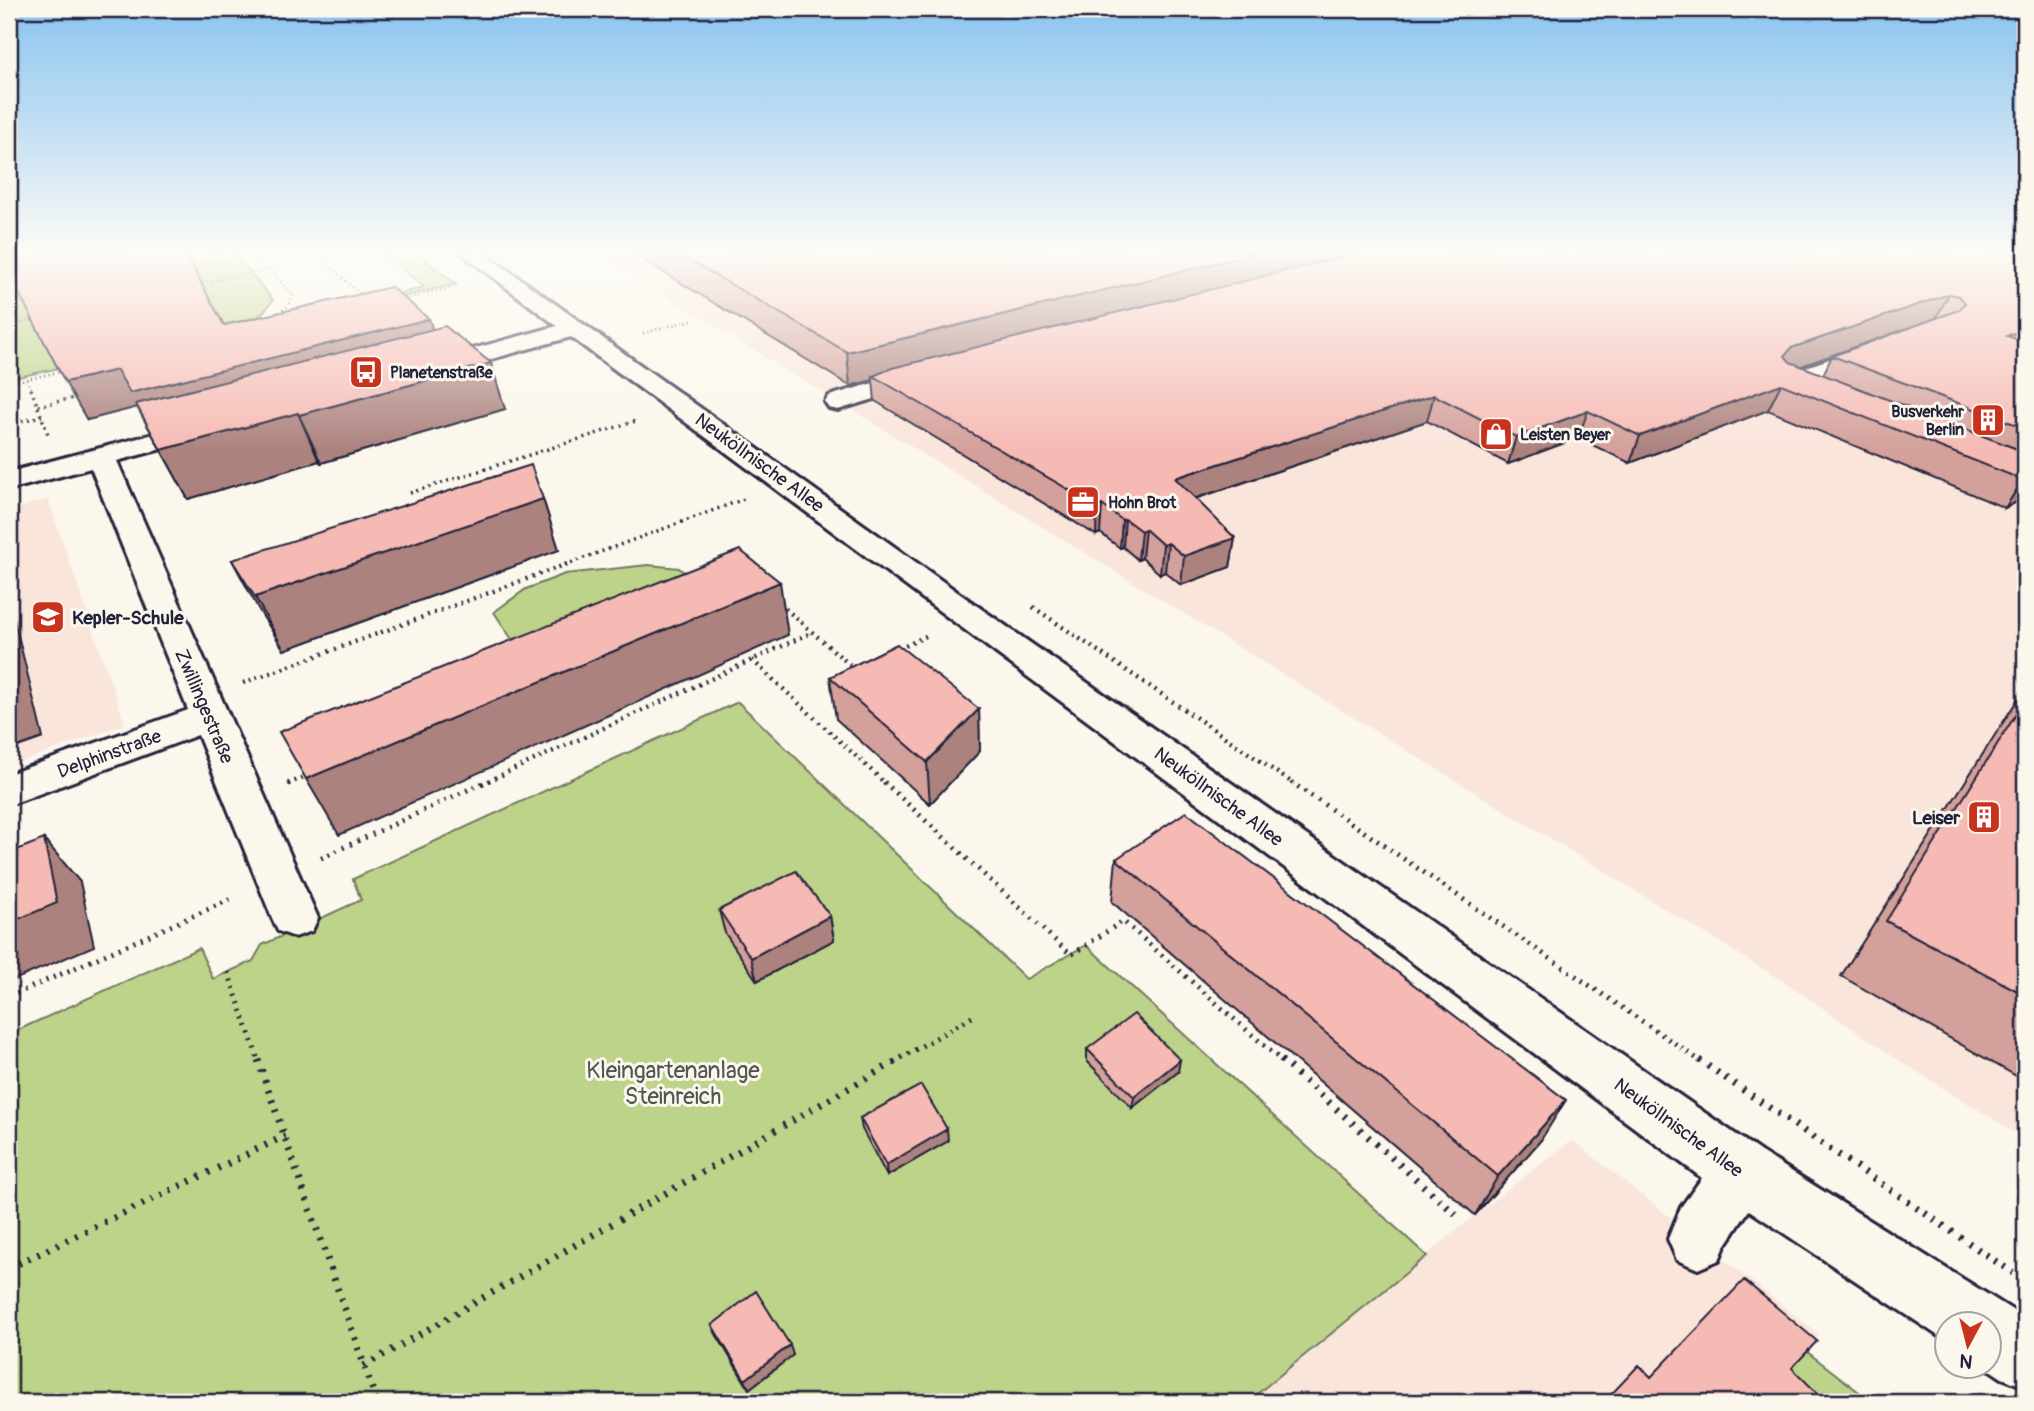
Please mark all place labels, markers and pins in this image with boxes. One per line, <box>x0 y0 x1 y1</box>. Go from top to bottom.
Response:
bus stop icon: Planetenstraße <box>347 353 385 391</box>
place label: Planetenstraße <box>390 363 494 383</box>
building icon: Busverkehr Berlin <box>1969 401 2007 439</box>
place label: Busverkehr Berlin <box>1891 402 1964 440</box>
shop icon: Leisten Beyer <box>1477 415 1515 453</box>
place label: Leisten Beyer <box>1520 425 1611 445</box>
office icon: Hohn Brot <box>1064 483 1102 521</box>
place label: Hohn Brot <box>1108 493 1177 513</box>
school or university icon: Kepler-Schule <box>29 598 67 636</box>
place label: Kepler-Schule <box>72 606 184 630</box>
building icon: Leiser <box>1965 798 2003 836</box>
place label: Leiser <box>1912 806 1960 830</box>

